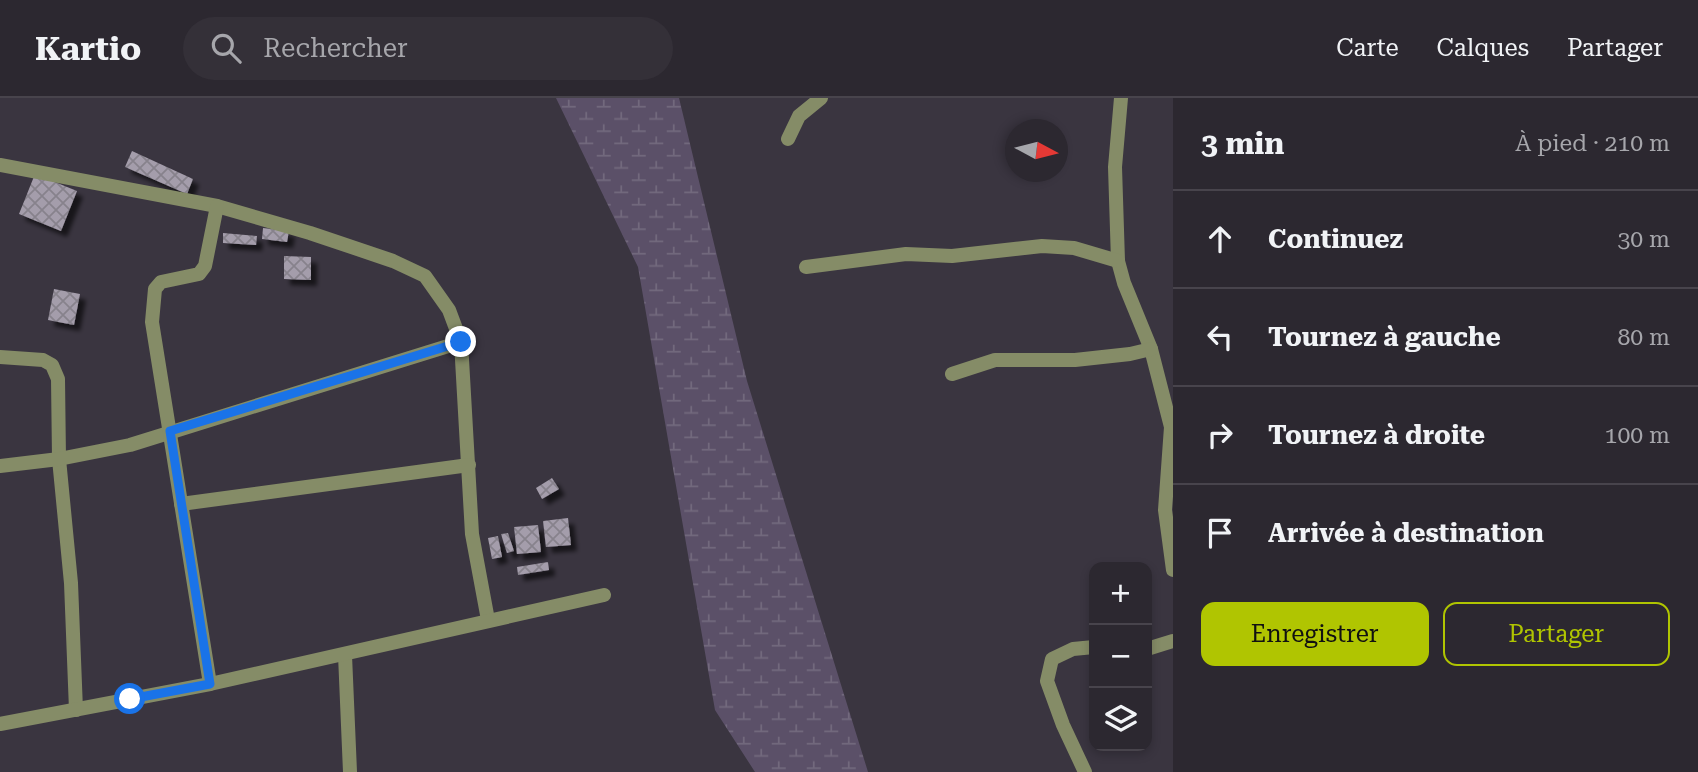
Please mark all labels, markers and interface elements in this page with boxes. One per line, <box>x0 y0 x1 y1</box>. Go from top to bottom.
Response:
search box <box>183 17 673 80</box>
text: Kartio <box>35 29 141 68</box>
icon: search <box>207 29 245 67</box>
text: Rechercher <box>263 33 408 63</box>
text: Carte <box>1336 34 1399 62</box>
text: Calques <box>1437 34 1529 62</box>
text: Partager <box>1567 34 1663 62</box>
north arrow <box>1005 119 1068 182</box>
text: 3 min <box>1201 126 1284 161</box>
text: À pied · 210 m <box>1515 130 1670 157</box>
icon: ahead <box>1201 220 1239 258</box>
text: Continuez <box>1268 224 1403 254</box>
text: 30 m <box>1617 226 1670 253</box>
icon: left <box>1201 318 1239 356</box>
text: Tournez à gauche <box>1268 322 1501 352</box>
text: 80 m <box>1617 324 1670 351</box>
route end <box>445 326 476 357</box>
icon: right <box>1201 416 1239 454</box>
text: Tournez à droite <box>1268 420 1485 450</box>
text: 100 m <box>1605 422 1670 449</box>
icon: arrive <box>1201 514 1239 552</box>
text: Arrivée à destination <box>1268 518 1544 548</box>
map controls <box>1089 562 1152 751</box>
button: + <box>1089 562 1152 625</box>
button: Enregistrer <box>1201 602 1429 666</box>
button: Partager <box>1443 602 1670 666</box>
button: − <box>1089 625 1152 688</box>
route start <box>114 683 145 714</box>
button: layers <box>1089 688 1152 751</box>

